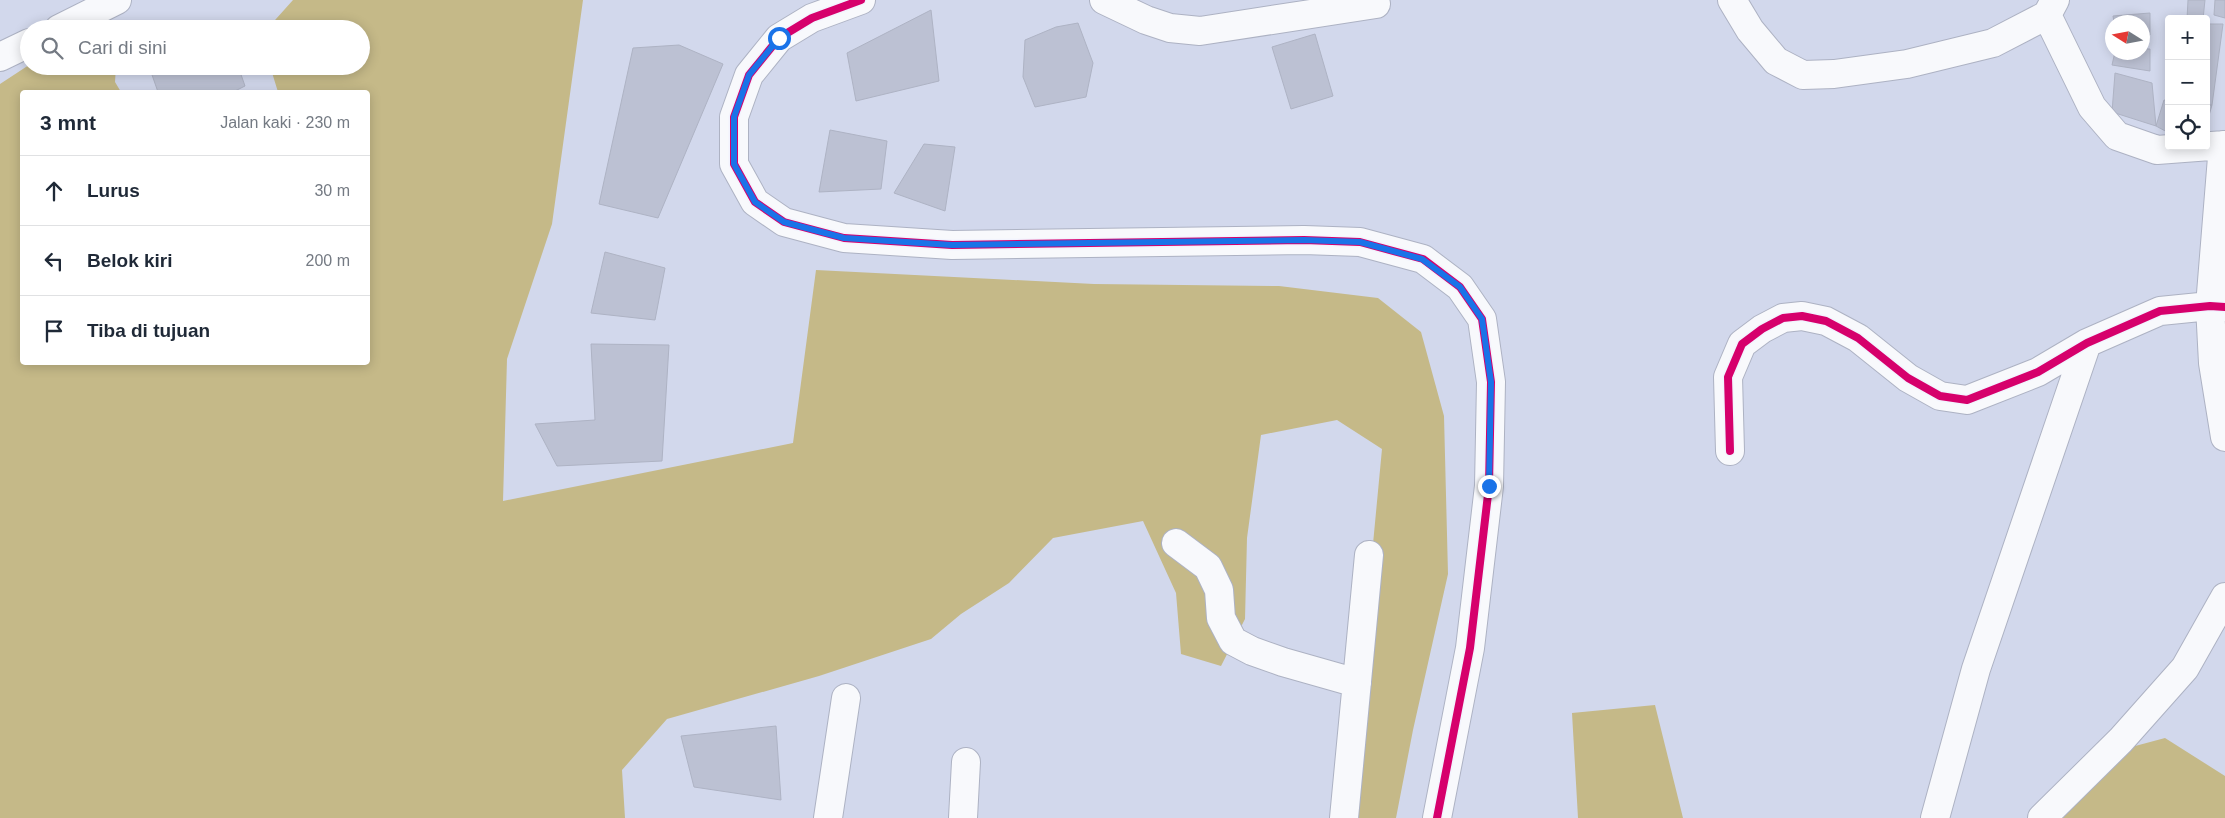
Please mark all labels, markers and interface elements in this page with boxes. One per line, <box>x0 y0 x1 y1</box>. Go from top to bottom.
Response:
north arrow <box>2105 15 2150 60</box>
map controls <box>2165 15 2210 150</box>
button: + <box>2165 15 2210 60</box>
search box <box>20 20 370 75</box>
route start <box>768 27 791 50</box>
icon: search <box>38 34 66 62</box>
text: Cari di sini <box>78 37 167 58</box>
button: − <box>2165 60 2210 105</box>
button: locate <box>2165 105 2210 150</box>
text: 3 mnt <box>40 111 96 134</box>
text: Jalan kaki · 230 m <box>220 114 350 131</box>
icon: ahead <box>40 177 68 205</box>
text: Lurus <box>87 180 140 201</box>
text: 30 m <box>314 182 350 199</box>
icon: left <box>40 247 68 275</box>
text: Belok kiri <box>87 250 173 271</box>
text: 200 m <box>306 252 350 269</box>
icon: arrive <box>40 317 68 345</box>
text: Tiba di tujuan <box>87 320 210 341</box>
route end <box>1478 475 1501 498</box>

